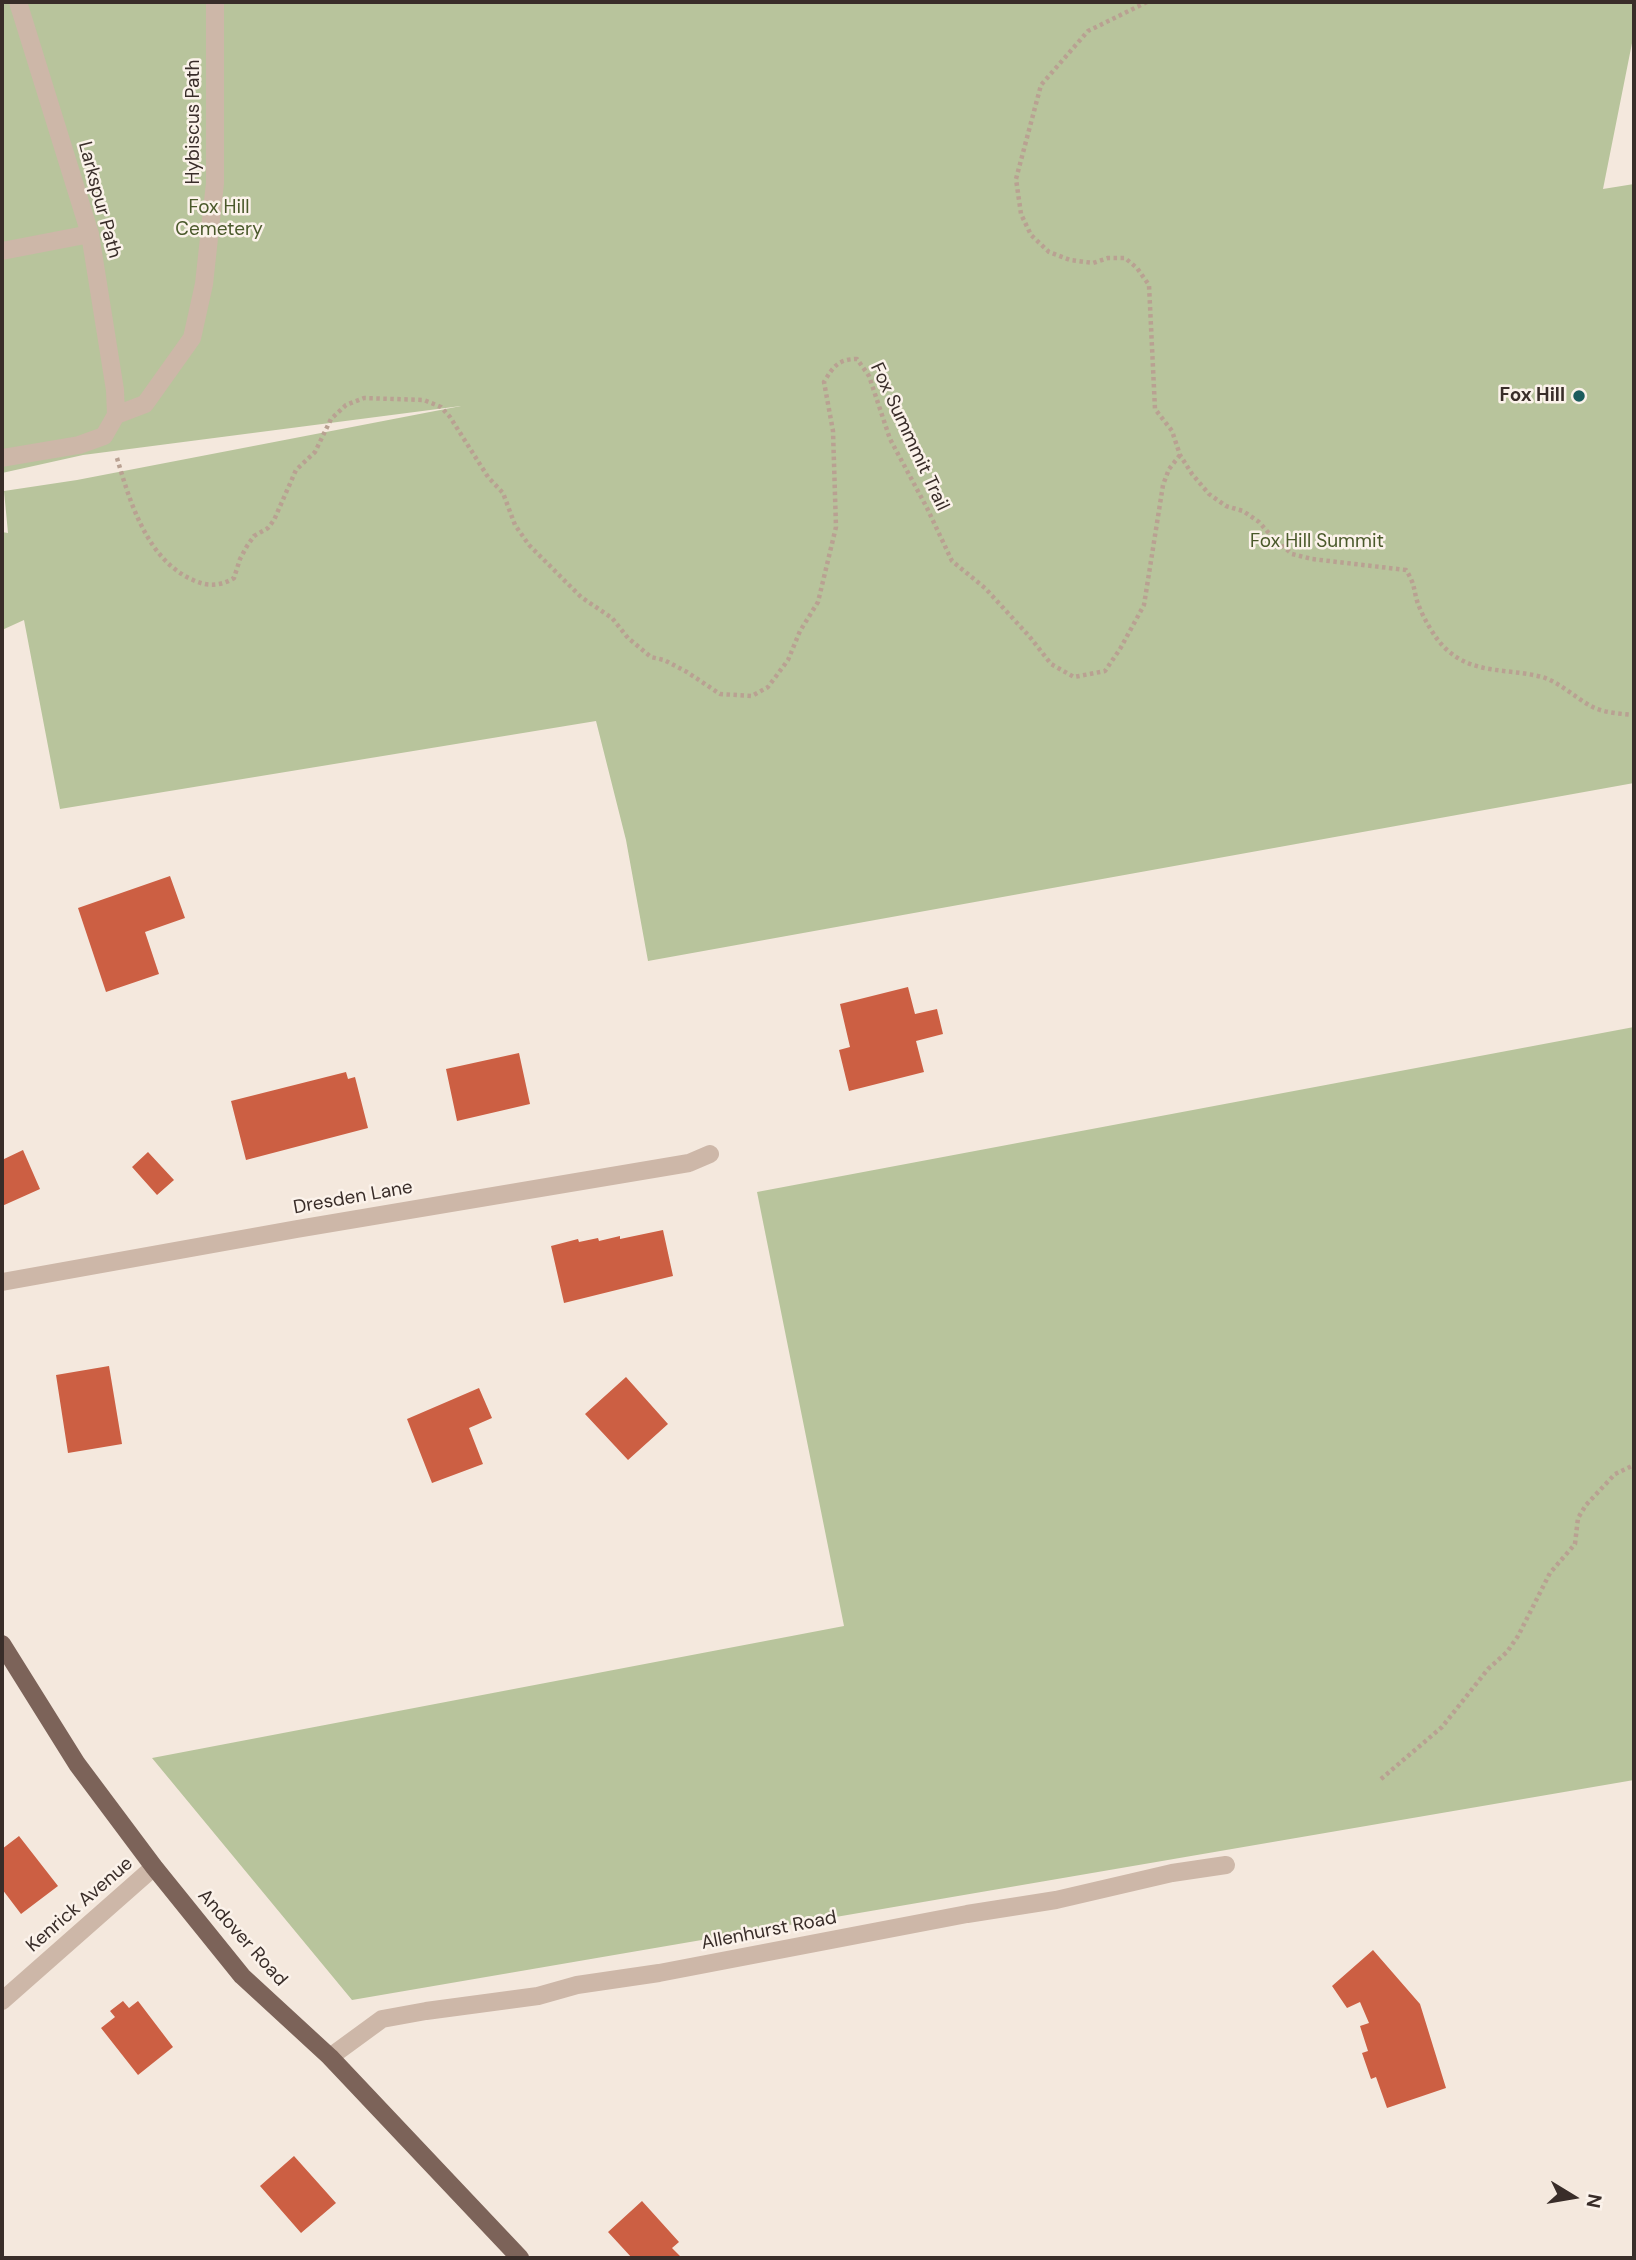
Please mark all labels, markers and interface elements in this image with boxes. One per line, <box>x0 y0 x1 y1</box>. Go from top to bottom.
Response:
street label: Hybiscus Path <box>183 60 205 184</box>
street label: Larkspur Path <box>72 139 126 261</box>
park label: Fox Hill Cemetery <box>175 197 263 241</box>
street label: Fox Summmit Trail <box>865 359 953 515</box>
place label: Fox Hill <box>1500 385 1565 407</box>
marker: Fox Hill <box>1571 388 1587 404</box>
park label: Fox Hill Summit <box>1250 531 1384 553</box>
street label: Dresden Lane <box>292 1176 414 1220</box>
street label: Kenrick Avenue <box>22 1853 138 1957</box>
street label: Andover Road <box>192 1885 292 1991</box>
street label: Allenhurst Road <box>699 1907 839 1955</box>
north arrow <box>1538 2162 1608 2232</box>
text: N <box>1581 2192 1608 2210</box>

